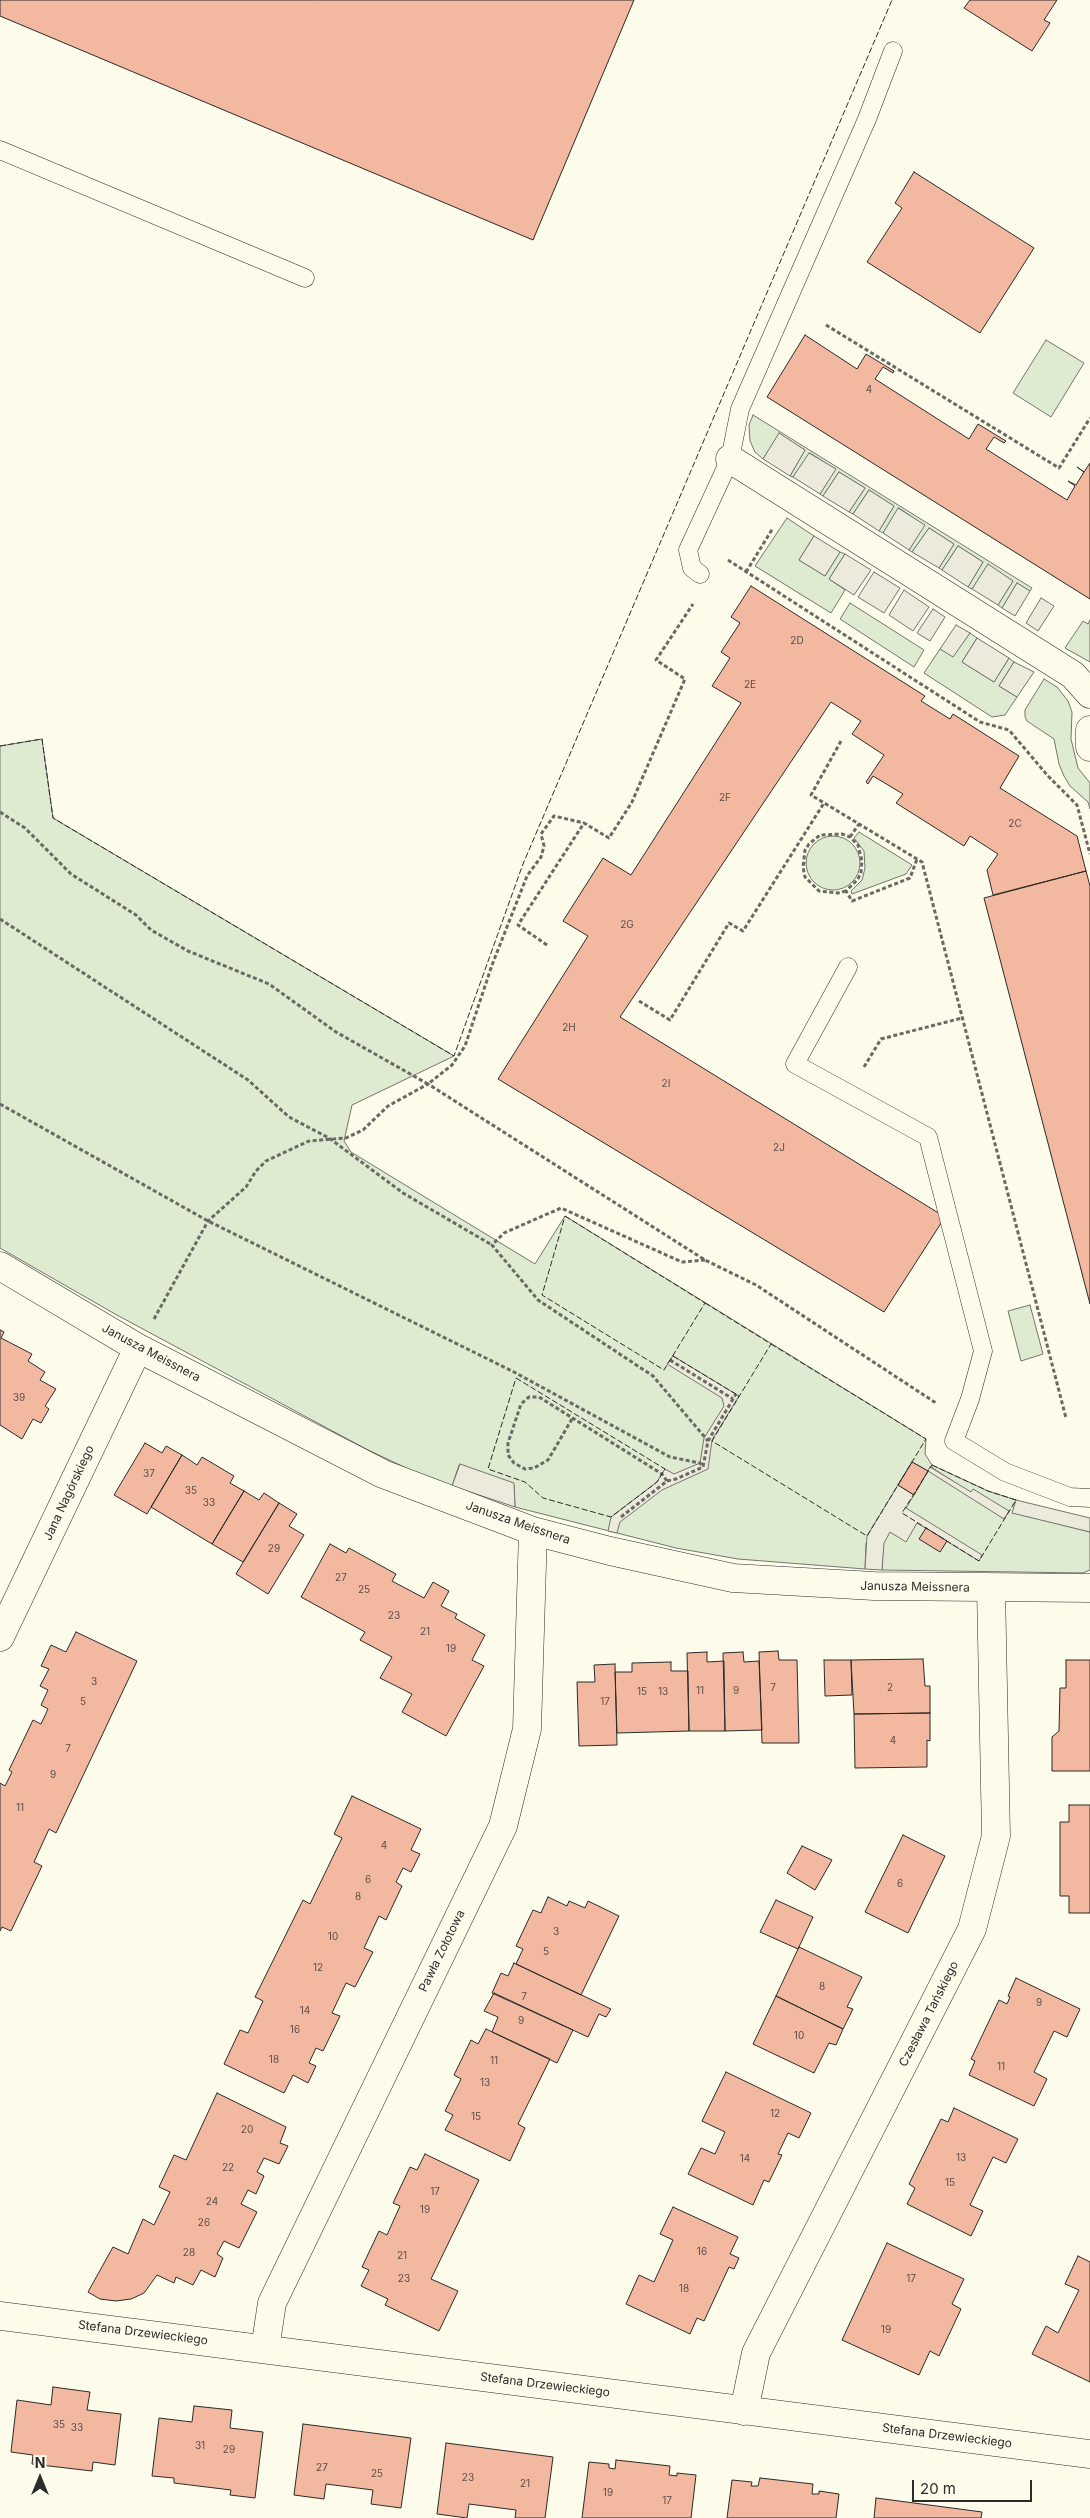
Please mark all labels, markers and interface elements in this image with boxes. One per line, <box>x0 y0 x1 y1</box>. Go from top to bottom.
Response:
house number: 4 <box>866 384 872 396</box>
house number: 2D <box>790 635 804 647</box>
house number: 2E <box>744 679 756 691</box>
house number: 2F <box>719 792 731 804</box>
house number: 2C <box>1008 818 1022 830</box>
house number: 2G <box>620 919 634 931</box>
house number: 2H <box>562 1022 576 1034</box>
house number: 2I <box>662 1078 670 1090</box>
house number: 2J <box>773 1142 785 1154</box>
street label: Janusza Meissnera <box>99 1321 203 1385</box>
house number: 39 <box>13 1392 25 1404</box>
street label: Jana Nagórskiego <box>41 1443 97 1543</box>
house number: 37 <box>143 1468 155 1480</box>
house number: 35 <box>185 1485 197 1497</box>
house number: 33 <box>203 1497 215 1509</box>
street label: Janusza Meissnera <box>464 1498 572 1548</box>
house number: 29 <box>268 1543 280 1555</box>
house number: 27 <box>335 1572 347 1584</box>
street label: Janusza Meissnera <box>860 1579 970 1595</box>
house number: 25 <box>358 1584 370 1596</box>
house number: 23 <box>388 1610 400 1622</box>
house number: 21 <box>420 1626 430 1638</box>
house number: 19 <box>446 1643 456 1655</box>
house number: 3 <box>91 1676 97 1688</box>
house number: 7 <box>770 1682 776 1694</box>
house number: 2 <box>887 1682 893 1694</box>
house number: 11 <box>696 1685 704 1697</box>
house number: 9 <box>733 1685 739 1697</box>
house number: 15 <box>637 1686 647 1698</box>
house number: 13 <box>658 1686 668 1698</box>
house number: 5 <box>80 1696 86 1708</box>
house number: 17 <box>600 1696 610 1708</box>
house number: 4 <box>890 1735 896 1747</box>
house number: 7 <box>65 1743 71 1755</box>
house number: 9 <box>50 1769 56 1781</box>
house number: 11 <box>16 1802 24 1814</box>
house number: 4 <box>381 1840 387 1852</box>
house number: 6 <box>365 1874 371 1886</box>
house number: 6 <box>897 1878 903 1890</box>
house number: 8 <box>355 1891 361 1903</box>
street label: Pawła Zołotowa <box>416 1908 468 1994</box>
house number: 3 <box>553 1926 559 1938</box>
house number: 10 <box>328 1931 338 1943</box>
house number: 5 <box>543 1946 549 1958</box>
street label: Czesława Tańskiego <box>896 1959 962 2069</box>
house number: 12 <box>313 1962 323 1974</box>
house number: 8 <box>819 1981 825 1993</box>
house number: 7 <box>521 1991 527 2003</box>
house number: 9 <box>1036 1997 1042 2009</box>
house number: 14 <box>300 2005 310 2017</box>
house number: 9 <box>518 2015 524 2027</box>
house number: 16 <box>290 2024 300 2036</box>
house number: 10 <box>794 2030 804 2042</box>
house number: 18 <box>269 2054 279 2066</box>
house number: 11 <box>490 2055 498 2067</box>
house number: 11 <box>997 2061 1005 2073</box>
house number: 13 <box>480 2077 490 2089</box>
house number: 12 <box>770 2108 780 2120</box>
house number: 15 <box>471 2111 481 2123</box>
house number: 20 <box>241 2124 253 2136</box>
house number: 13 <box>956 2152 966 2164</box>
house number: 14 <box>740 2153 750 2165</box>
house number: 22 <box>222 2162 234 2174</box>
house number: 15 <box>945 2177 955 2189</box>
house number: 17 <box>430 2186 440 2198</box>
house number: 24 <box>206 2196 218 2208</box>
house number: 19 <box>420 2204 430 2216</box>
house number: 26 <box>198 2217 210 2229</box>
house number: 16 <box>697 2246 707 2258</box>
house number: 28 <box>183 2247 195 2259</box>
house number: 21 <box>397 2250 407 2262</box>
house number: 23 <box>398 2273 410 2285</box>
house number: 17 <box>906 2273 916 2285</box>
house number: 18 <box>679 2283 689 2295</box>
street label: Stefana Drzewieckiego <box>77 2318 209 2348</box>
house number: 19 <box>881 2324 891 2336</box>
street label: Stefana Drzewieckiego <box>479 2370 611 2400</box>
house number: 35 <box>53 2419 65 2431</box>
street label: Stefana Drzewieckiego <box>881 2421 1013 2451</box>
house number: 33 <box>71 2422 83 2434</box>
house number: 31 <box>195 2440 205 2452</box>
house number: 29 <box>223 2444 235 2456</box>
north arrow <box>15 2453 65 2503</box>
text: N <box>35 2454 45 2471</box>
house number: 27 <box>316 2462 328 2474</box>
house number: 25 <box>371 2468 383 2480</box>
scale bar <box>915 2470 1035 2502</box>
house number: 23 <box>462 2472 474 2484</box>
house number: 21 <box>520 2478 530 2490</box>
text: 20 m <box>920 2479 956 2498</box>
house number: 19 <box>603 2487 613 2499</box>
house number: 17 <box>662 2495 672 2507</box>

